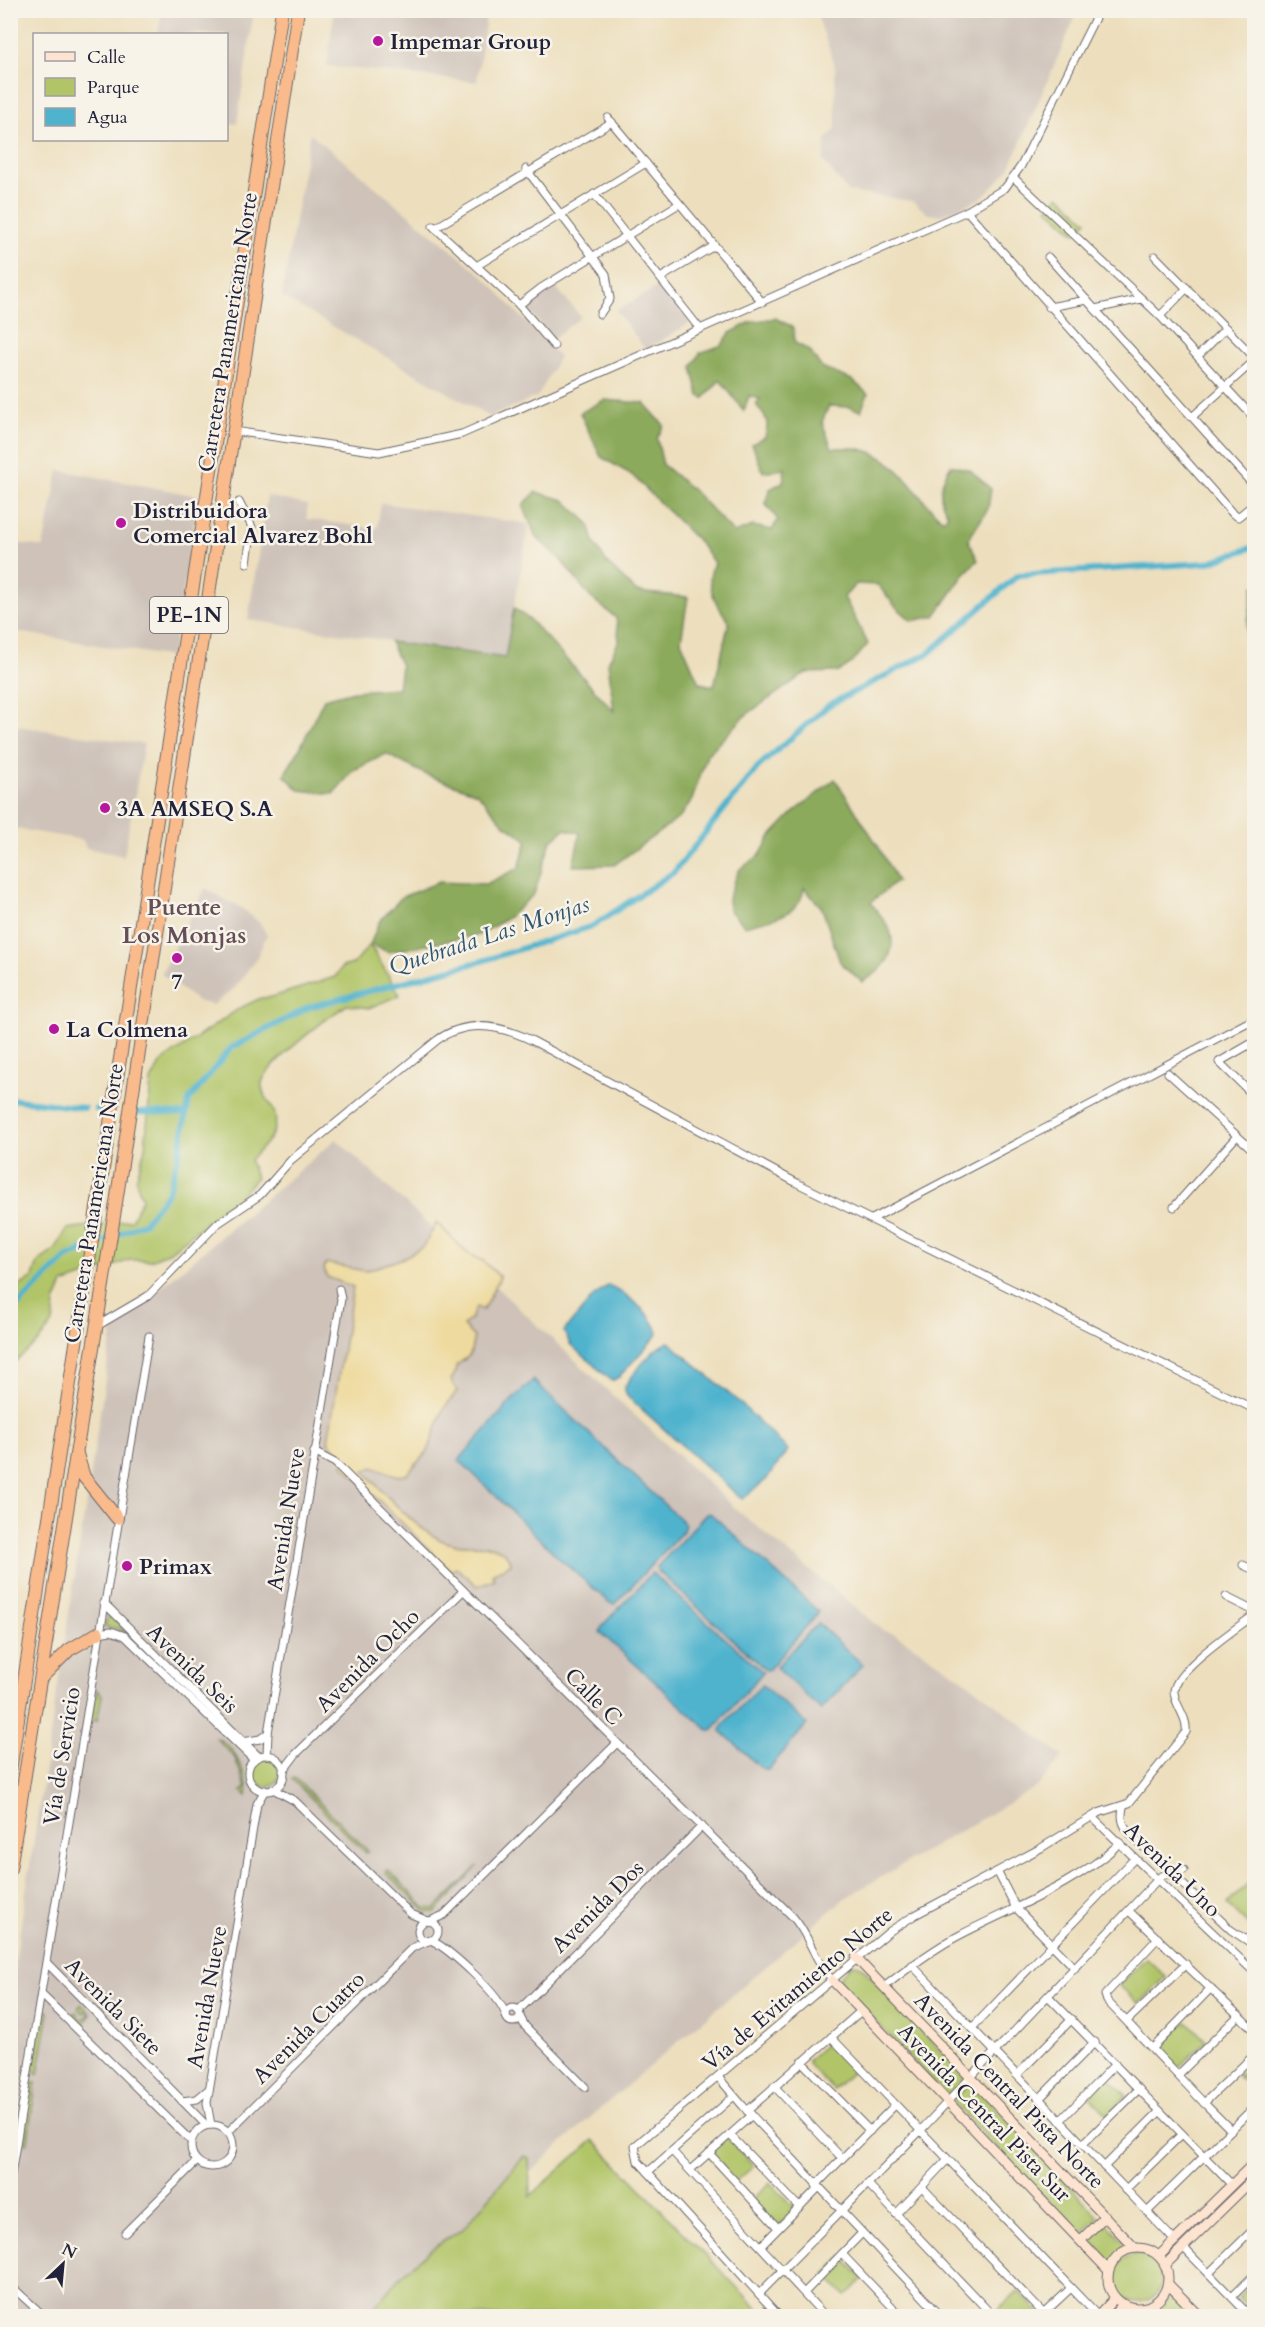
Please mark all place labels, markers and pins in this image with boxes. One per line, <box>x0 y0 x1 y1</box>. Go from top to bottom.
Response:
place label: Impemar Group <box>390 27 551 57</box>
marker: Impemar Group <box>371 34 385 48</box>
place label: Distribuidora Comercial Alvarez Bohl <box>133 496 373 551</box>
marker: Distribuidora Comercial Alvarez Bohl <box>114 516 128 530</box>
place label: 3A AMSEQ S.A <box>117 794 274 824</box>
marker: 3A AMSEQ S.A <box>98 801 112 815</box>
marker: 7 <box>170 951 184 965</box>
place label: 7 <box>171 967 183 997</box>
place label: La Colmena <box>66 1015 188 1045</box>
marker: La Colmena <box>47 1022 61 1036</box>
place label: Primax <box>139 1552 212 1582</box>
marker: Primax <box>120 1559 134 1573</box>

